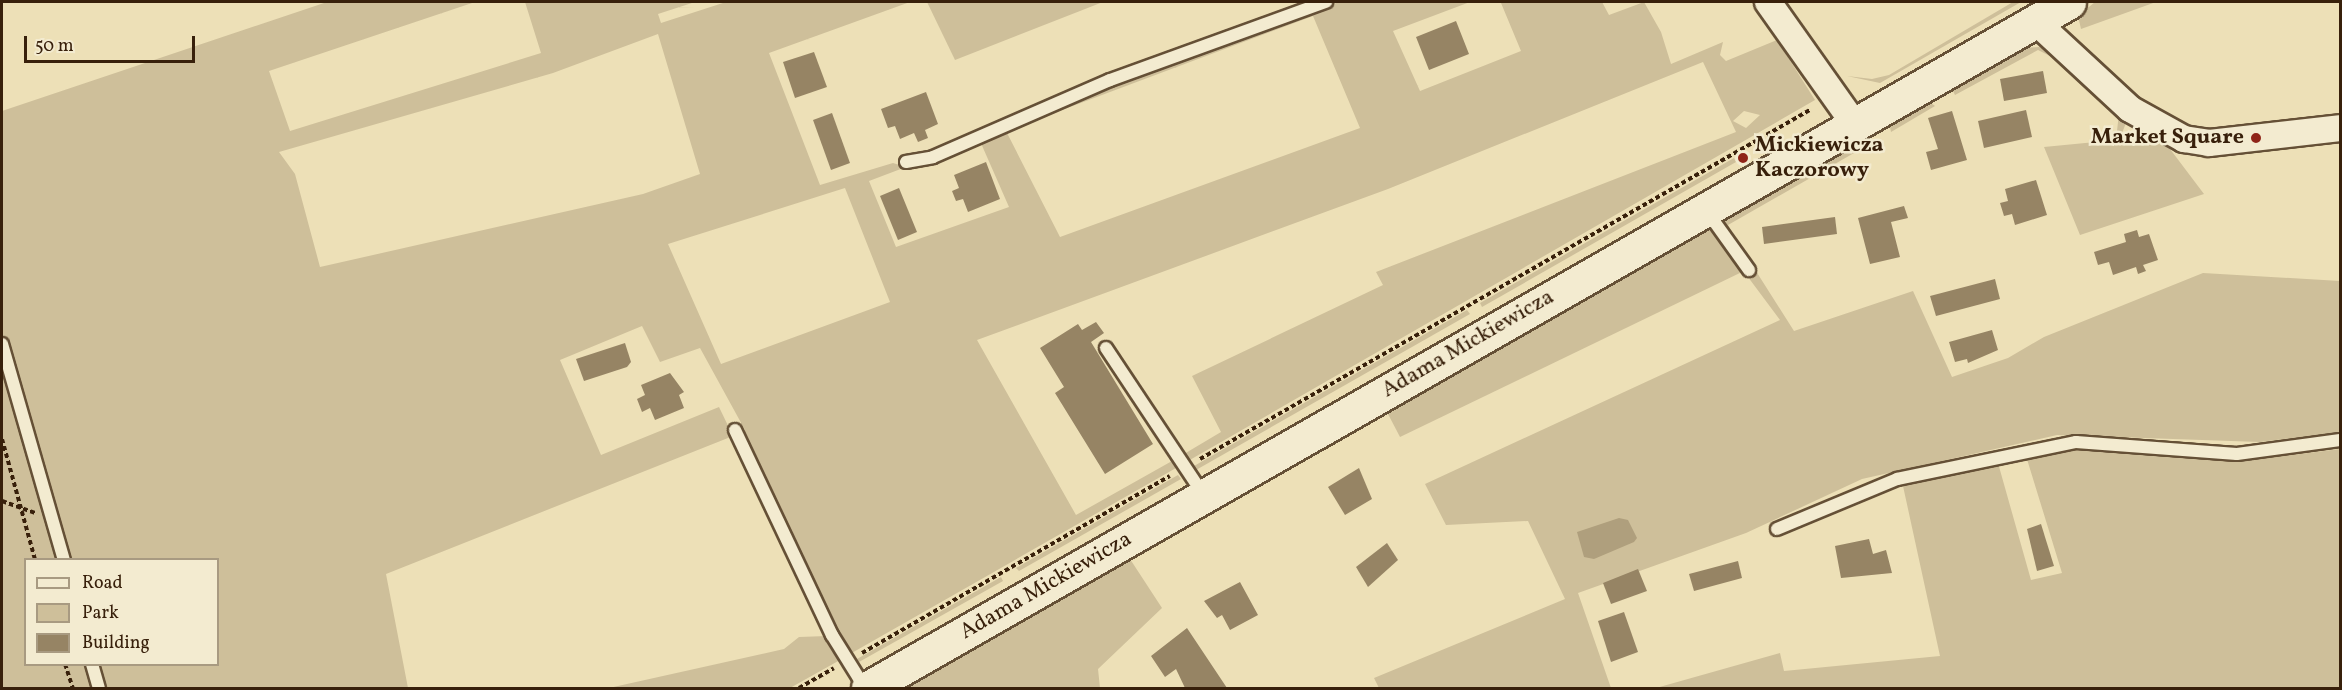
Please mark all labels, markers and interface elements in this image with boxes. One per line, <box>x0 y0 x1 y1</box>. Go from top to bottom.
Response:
scale bar <box>27 24 198 62</box>
text: 50 m <box>35 34 74 59</box>
place label: Market Square <box>2091 125 2244 151</box>
marker: Market Square <box>2249 131 2263 145</box>
place label: Mickiewicza Kaczorowy <box>1755 132 1884 184</box>
marker: Mickiewicza Kaczorowy <box>1736 151 1750 165</box>
street label: Adama Mickiewicza <box>1377 284 1559 404</box>
street label: Adama Mickiewicza <box>955 526 1137 646</box>
legend <box>24 558 219 666</box>
text: Road <box>82 571 123 596</box>
text: Park <box>82 601 119 626</box>
text: Building <box>82 631 150 656</box>

